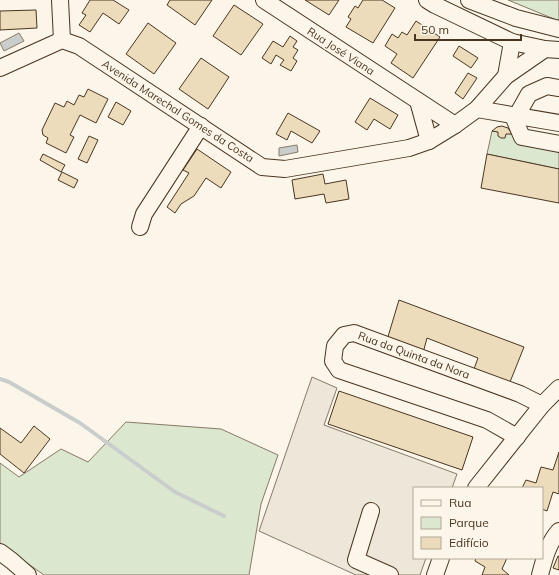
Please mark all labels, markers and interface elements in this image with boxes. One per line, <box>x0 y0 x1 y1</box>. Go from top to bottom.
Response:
scale bar <box>415 16 521 42</box>
text: 50 m <box>421 22 449 37</box>
street label: Rua José Viana <box>305 24 377 78</box>
street label: Avenida Marechal Gomes da Costa <box>99 57 257 165</box>
street label: Rua da Quinta da Nora <box>356 328 472 382</box>
legend <box>413 487 543 559</box>
text: Rua <box>449 495 471 510</box>
text: Parque <box>449 515 489 530</box>
text: Edifício <box>449 535 489 550</box>

